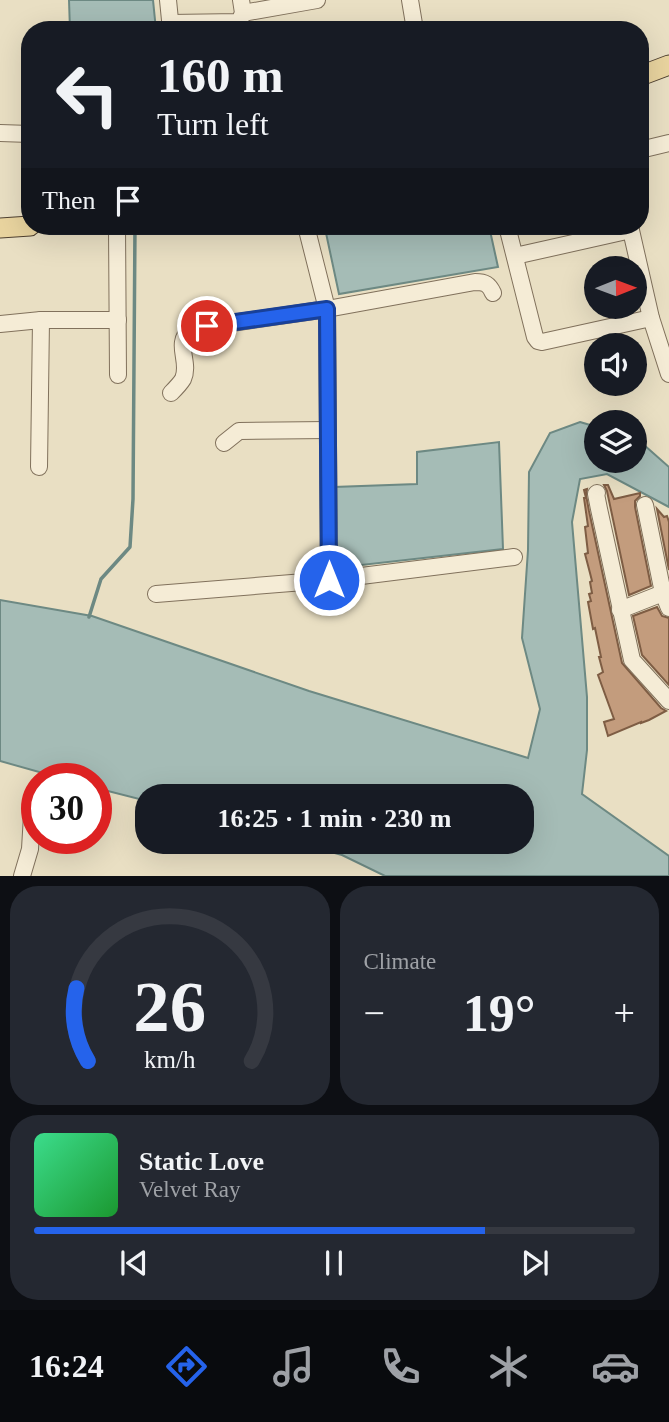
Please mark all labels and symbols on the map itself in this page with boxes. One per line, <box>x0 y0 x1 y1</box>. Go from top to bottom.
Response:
north arrow <box>584 256 648 318</box>
pin <box>177 296 237 356</box>
position arrow <box>292 543 366 617</box>
speed limit sign: 30 <box>21 763 112 854</box>

